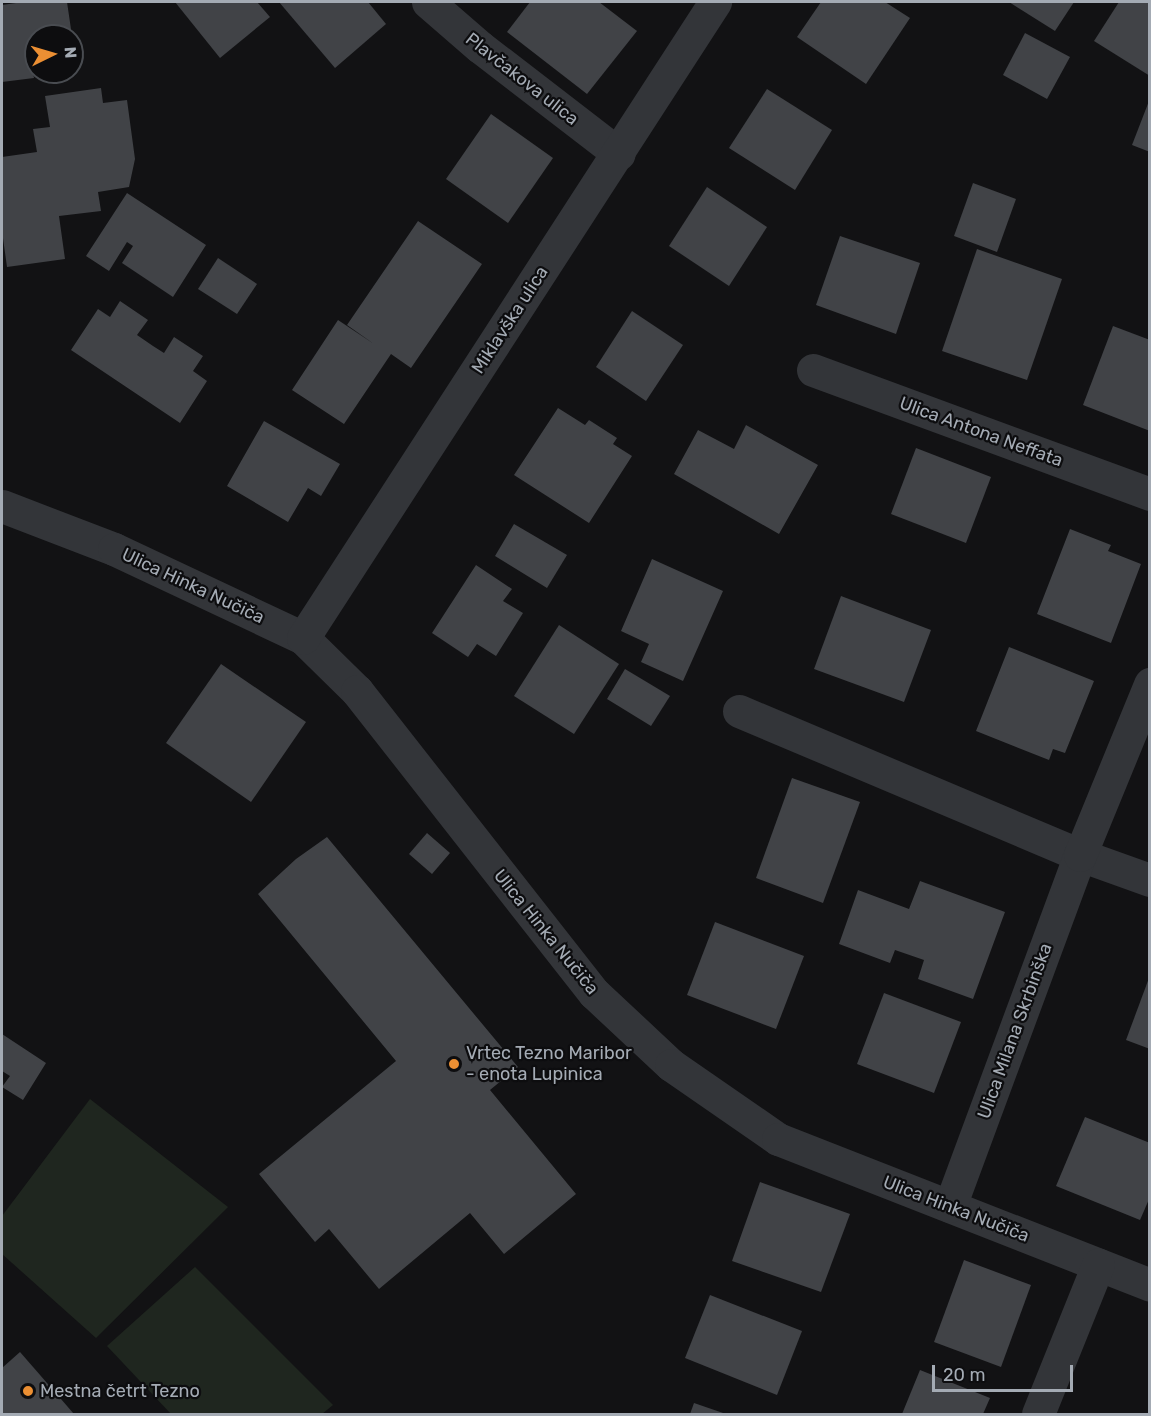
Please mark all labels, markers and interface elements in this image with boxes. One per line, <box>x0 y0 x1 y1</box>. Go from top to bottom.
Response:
north arrow <box>24 24 84 84</box>
street label: Plavčakova ulica <box>461 28 583 130</box>
text: N <box>60 46 80 59</box>
street label: Miklavška ulica <box>467 262 553 378</box>
street label: Ulica Antona Neffata <box>896 392 1066 472</box>
street label: Ulica Hinka Nučiča <box>118 544 268 628</box>
street label: Ulica Hinka Nučiča <box>489 865 603 999</box>
street label: Ulica Milana Skrbinška <box>973 940 1057 1122</box>
place label: Vrtec Tezno Maribor - enota Lupinica <box>466 1043 632 1086</box>
marker: Vrtec Tezno Maribor - enota Lupinica <box>447 1057 461 1071</box>
street label: Ulica Hinka Nučiča <box>880 1171 1032 1247</box>
scale bar <box>935 1353 1076 1391</box>
text: 20 m <box>943 1364 985 1386</box>
place label: Mestna četrt Tezno <box>40 1380 200 1402</box>
marker: Mestna četrt Tezno <box>21 1384 35 1398</box>

